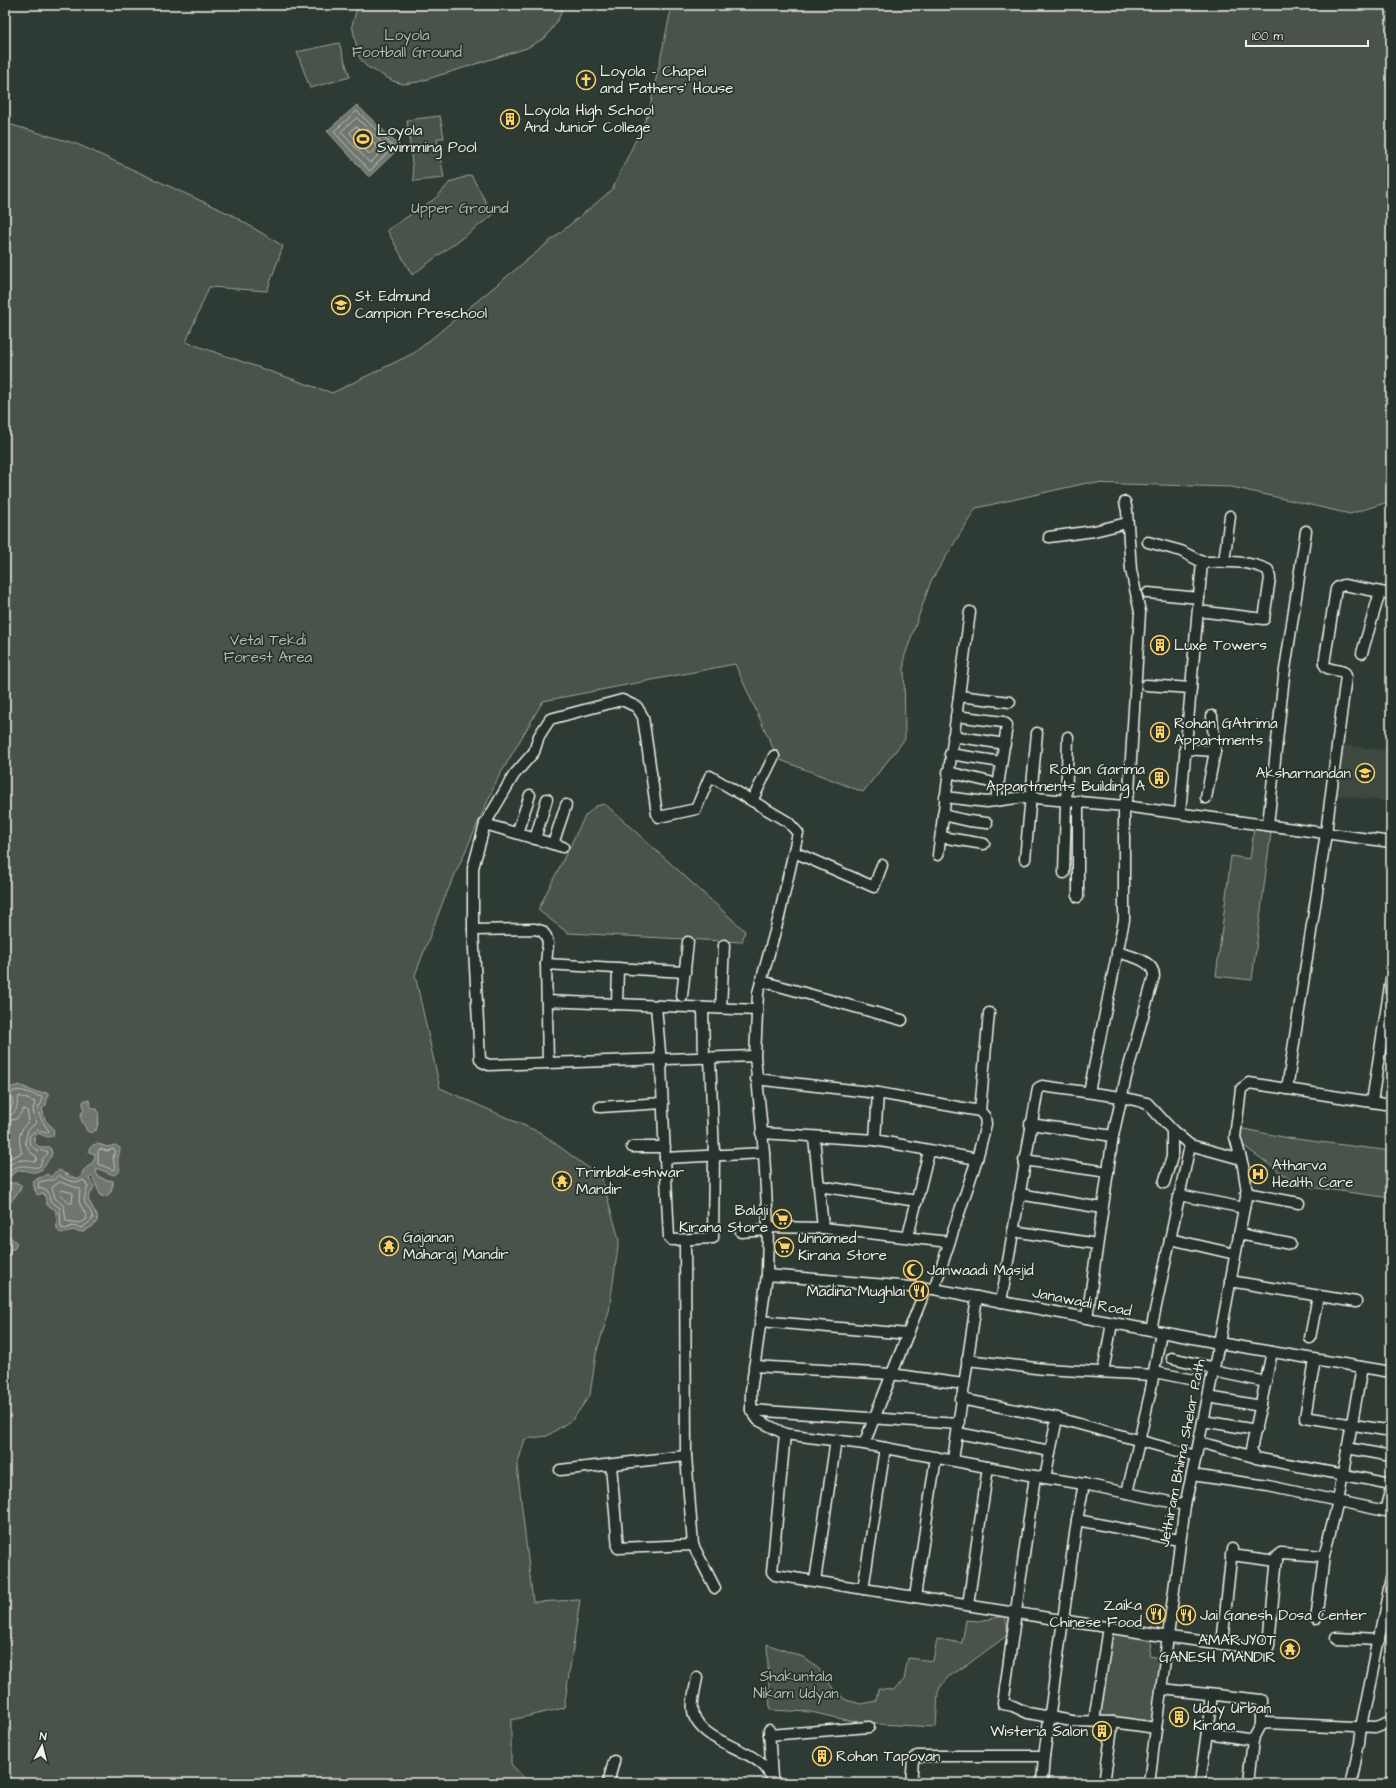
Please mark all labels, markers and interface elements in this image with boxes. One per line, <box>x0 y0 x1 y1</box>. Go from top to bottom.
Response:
scale bar <box>1246 22 1368 48</box>
park label: Loyola Football Ground <box>352 25 462 63</box>
text: 100 m <box>1252 28 1283 45</box>
place label: Loyola - Chapel and Fathers' House <box>600 61 733 99</box>
church icon: Loyola - Chapel and Fathers' House <box>575 69 597 91</box>
place label: Loyola High School And Junior College <box>524 100 654 139</box>
building icon: Loyola High School And Junior College <box>499 108 521 130</box>
place label: Loyola Swimming Pool <box>377 120 477 159</box>
sports icon: Loyola Swimming Pool <box>352 128 374 150</box>
park label: Upper Ground <box>411 198 509 219</box>
place label: St. Edmund Campion Preschool <box>355 286 487 324</box>
school or university icon: St. Edmund Campion Preschool <box>330 294 352 316</box>
park label: Vetal Tekdi Forest Area <box>224 630 313 668</box>
building icon: Luxe Towers <box>1149 634 1171 656</box>
place label: Luxe Towers <box>1174 635 1267 656</box>
place label: Rohan GAtrima Appartments <box>1174 713 1278 751</box>
building icon: Rohan GAtrima Appartments <box>1149 721 1171 743</box>
place label: Rohan Garima Appartments Building A <box>986 759 1145 798</box>
school or university icon: Aksharnandan <box>1354 762 1376 784</box>
place label: Aksharnandan <box>1256 763 1351 784</box>
building icon: Rohan Garima Appartments Building A <box>1148 767 1170 789</box>
place label: Atharva Health Care <box>1272 1155 1353 1193</box>
place label: Trimbakeshwar Mandir <box>576 1162 684 1200</box>
hospital icon: Atharva Health Care <box>1247 1163 1269 1185</box>
temple icon: Trimbakeshwar Mandir <box>551 1170 573 1192</box>
place label: Balaji Kirana Store <box>679 1200 769 1238</box>
supermarket icon: Balaji Kirana Store <box>771 1208 793 1230</box>
place label: Gajanan Maharaj Mandir <box>403 1227 508 1265</box>
place label: Unnamed Kirana Store <box>798 1228 887 1266</box>
temple icon: Gajanan Maharaj Mandir <box>378 1235 400 1257</box>
supermarket icon: Unnamed Kirana Store <box>773 1236 795 1258</box>
mosque icon: Janwaadi Masjid <box>902 1259 924 1281</box>
place label: Janwaadi Masjid <box>927 1260 1034 1281</box>
restaurant icon: Madina Mughlai <box>908 1280 930 1302</box>
place label: Madina Mughlai <box>806 1281 906 1303</box>
street label: Janawadi Road <box>1030 1282 1134 1322</box>
street label: Jethiram Bhima Shelar Path <box>1153 1357 1211 1549</box>
place label: Zaika Chinese Food <box>1049 1595 1142 1633</box>
restaurant icon: Zaika Chinese Food <box>1145 1603 1167 1625</box>
restaurant icon: Jai Ganesh Dosa Center <box>1175 1604 1197 1626</box>
place label: Jai Ganesh Dosa Center <box>1200 1605 1366 1626</box>
place label: AMARJYOT GANESH MANDIR <box>1159 1630 1277 1668</box>
temple icon: AMARJYOT GANESH MANDIR <box>1279 1638 1301 1660</box>
park label: Shakuntala Nikam Udyan <box>753 1666 839 1705</box>
place label: Uday Urban Kirana <box>1193 1698 1272 1736</box>
building icon: Uday Urban Kirana <box>1168 1706 1190 1728</box>
building icon: Wisteria Salon <box>1091 1720 1113 1742</box>
place label: Wisteria Salon <box>990 1721 1088 1742</box>
north arrow <box>22 1726 62 1766</box>
text: N <box>39 1729 48 1744</box>
building icon: Rohan Tapovan <box>811 1745 833 1767</box>
place label: Rohan Tapovan <box>836 1746 941 1767</box>

